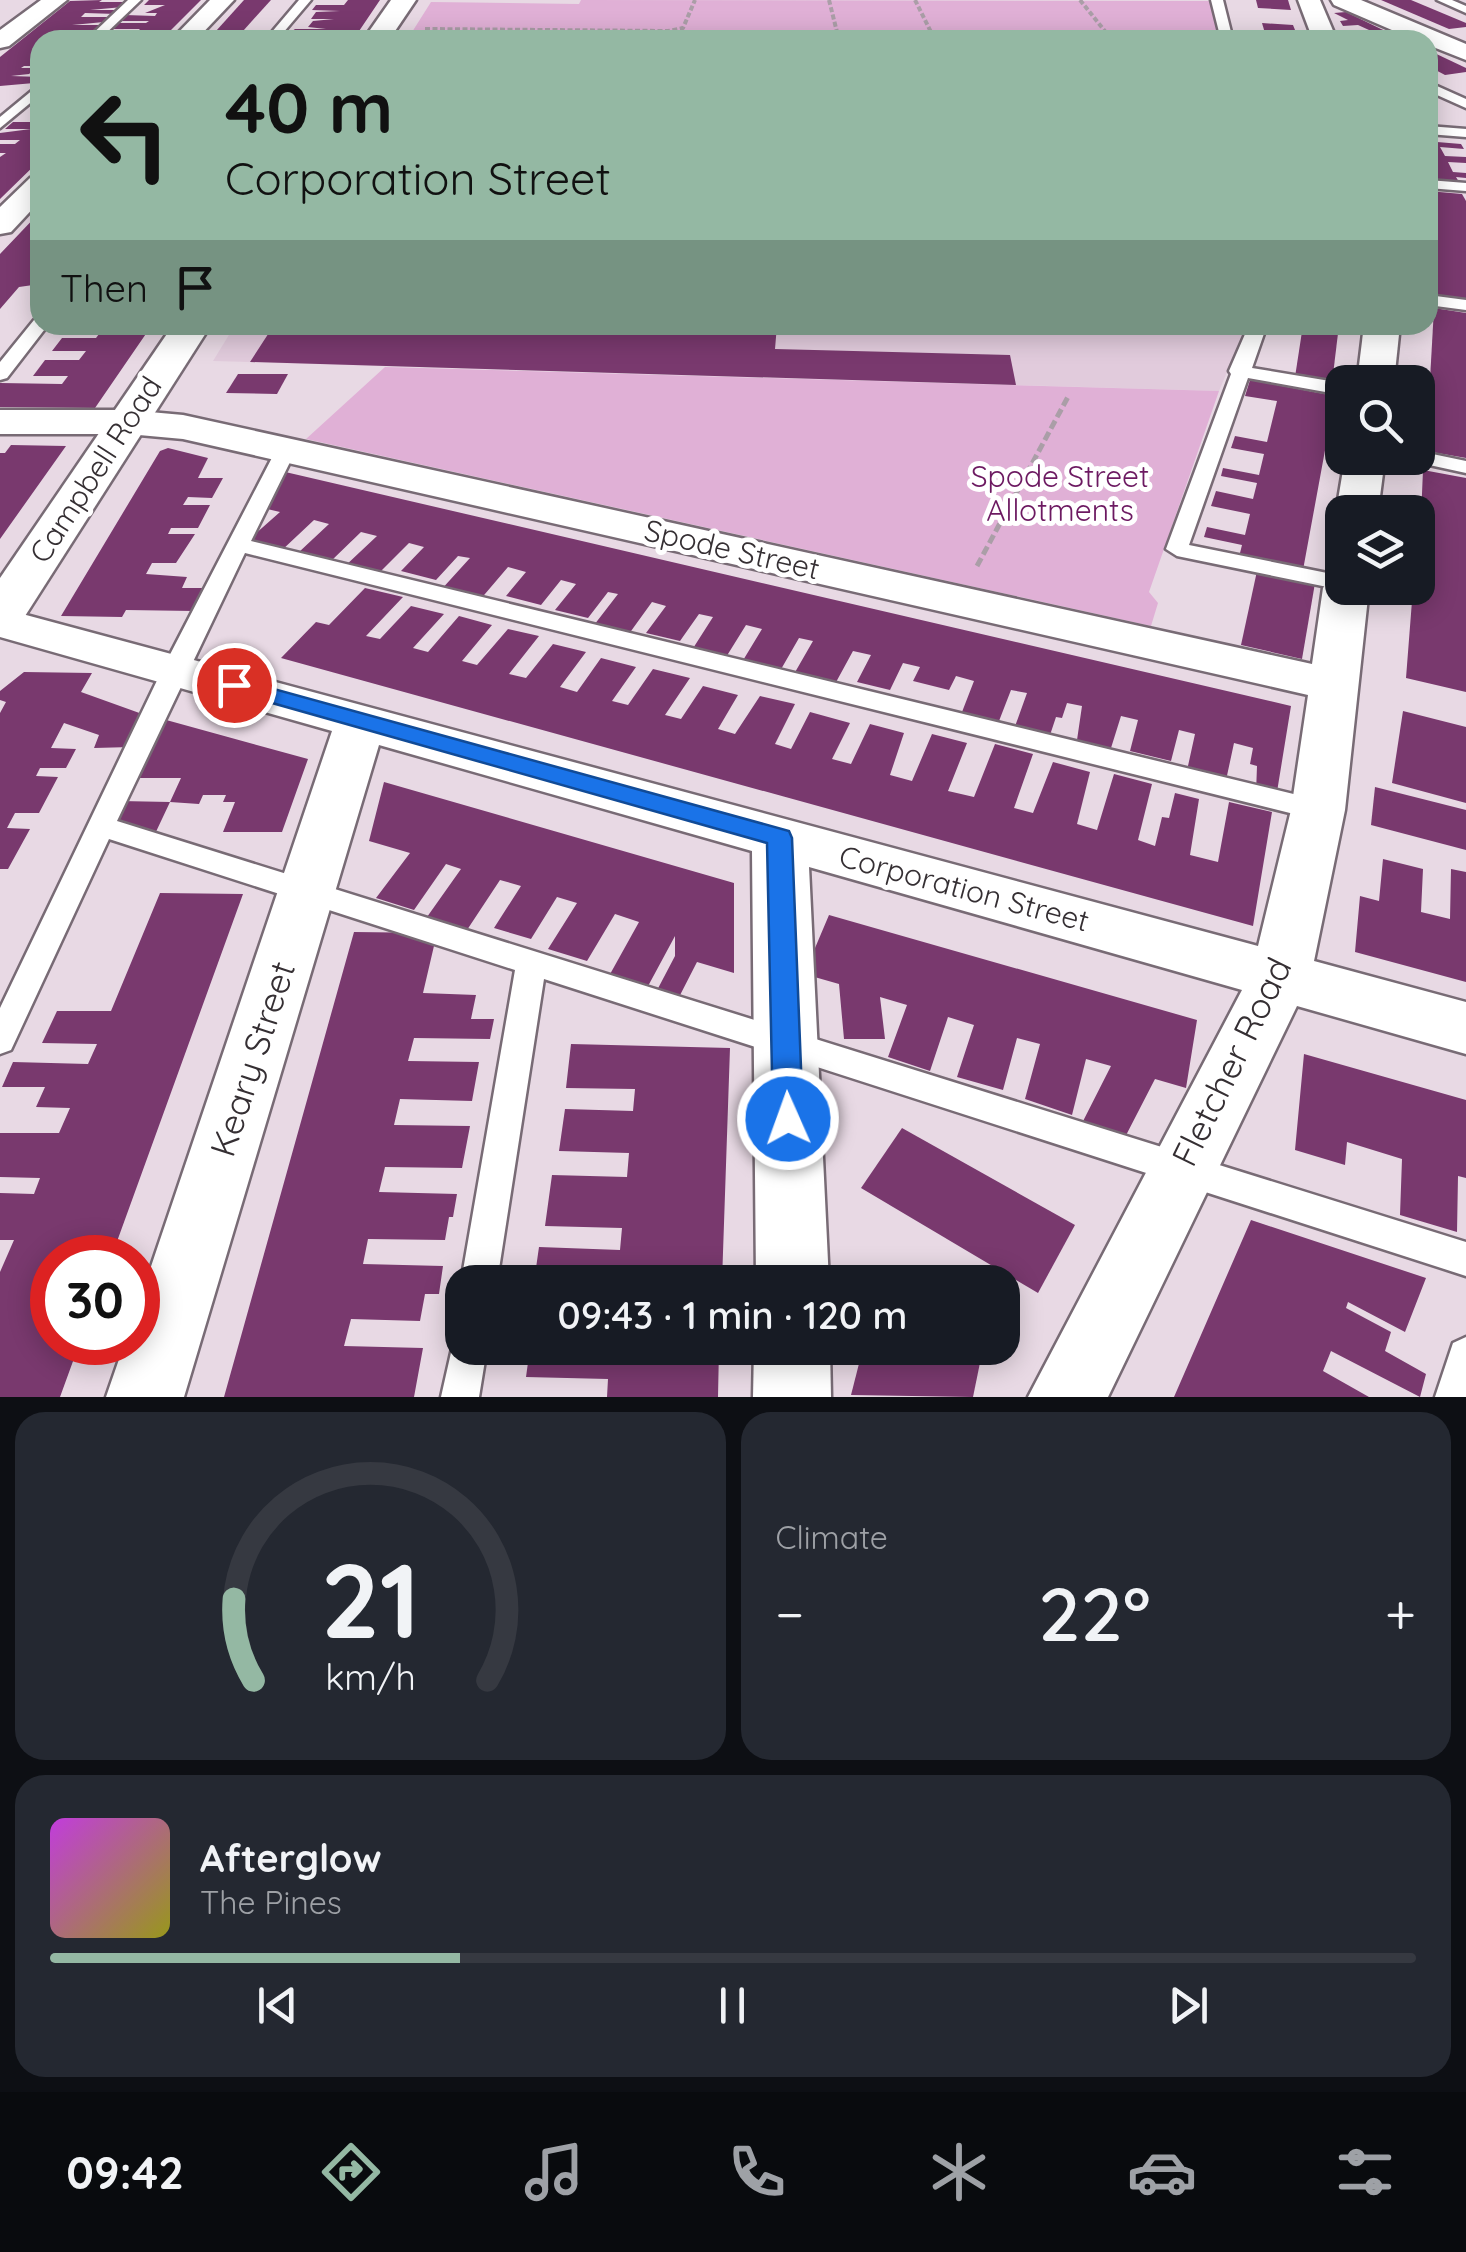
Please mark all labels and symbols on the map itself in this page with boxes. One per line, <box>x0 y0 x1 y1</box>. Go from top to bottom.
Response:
street label: Campbell Road <box>21 369 170 570</box>
park label: Spode Street Allotments <box>971 457 1149 529</box>
street label: Spode Street <box>641 510 823 588</box>
pin <box>192 643 277 728</box>
street label: Corporation Street <box>835 836 1093 940</box>
street label: Fletcher Road <box>1162 950 1301 1173</box>
street label: Keary Street <box>200 956 304 1162</box>
position arrow <box>736 1067 840 1171</box>
speed limit sign: 30 <box>30 1235 160 1365</box>

